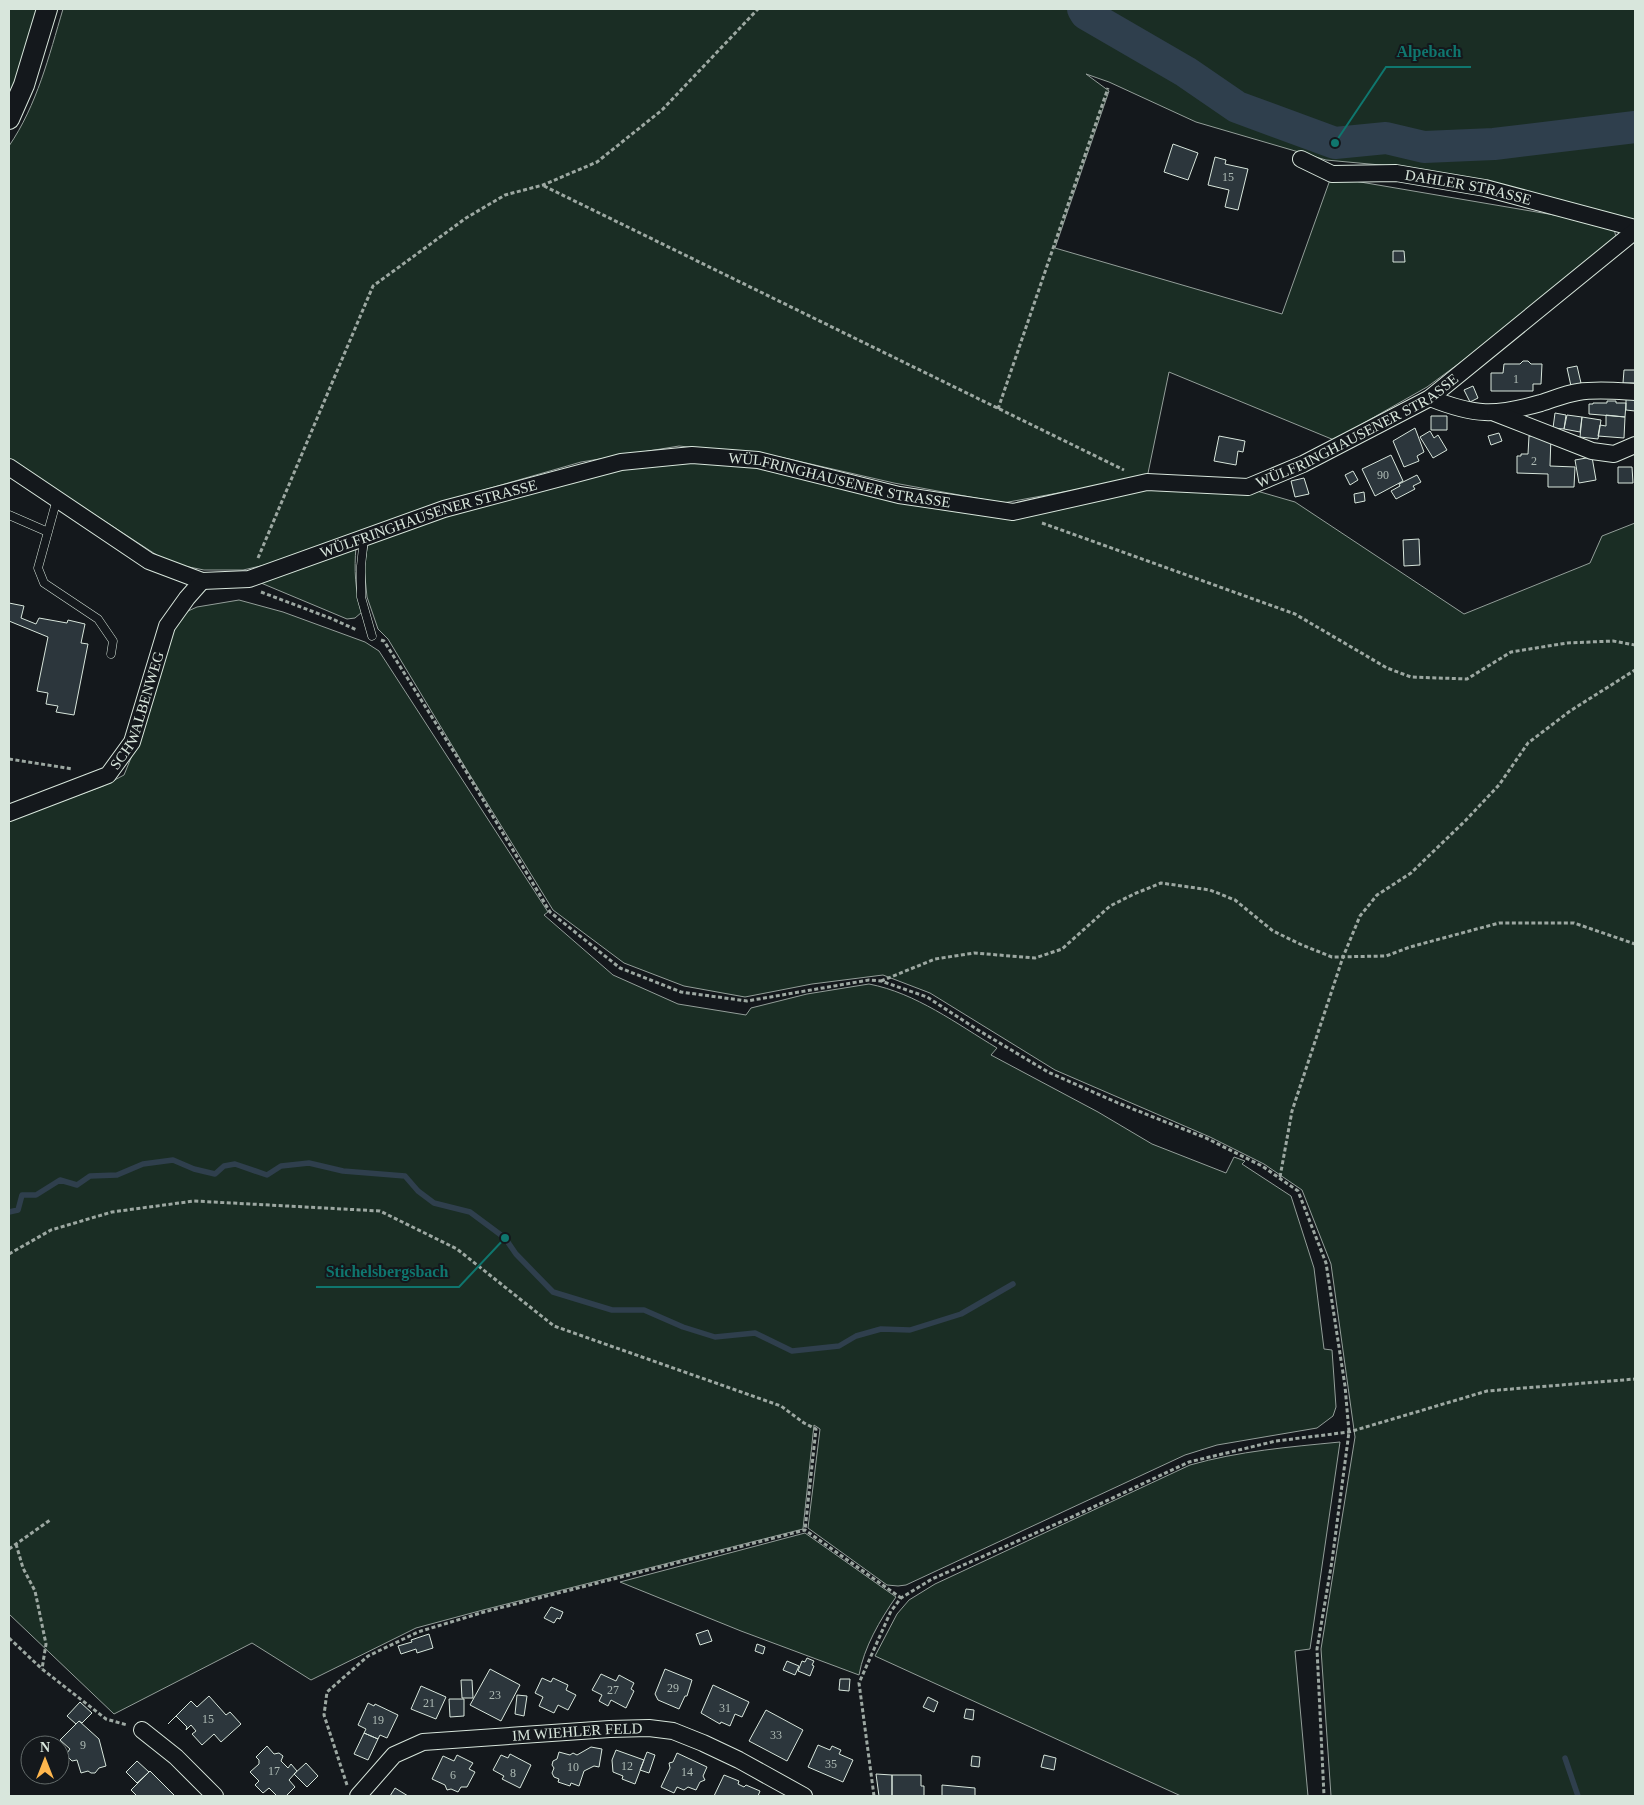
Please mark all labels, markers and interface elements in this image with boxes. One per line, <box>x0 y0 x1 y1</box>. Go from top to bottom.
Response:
callout: Alpebach <box>1386 36 1471 67</box>
text: Alpebach <box>1397 43 1462 61</box>
street label: DAHLER STRASSE <box>1404 167 1533 208</box>
house number: 15 <box>1222 170 1234 184</box>
street label: WÜLFRINGHAUSENER STRASSE <box>1253 370 1461 491</box>
house number: 1 <box>1513 372 1519 386</box>
street label: WÜLFRINGHAUSENER STRASSE <box>728 450 952 511</box>
house number: 2 <box>1531 454 1537 468</box>
house number: 90 <box>1377 468 1389 482</box>
street label: WÜLFRINGHAUSENER STRASSE <box>318 477 539 561</box>
street label: SCHWALBENWEG <box>107 649 167 772</box>
callout: Stichelsbergsbach <box>316 1256 459 1287</box>
text: Stichelsbergsbach <box>326 1263 448 1281</box>
house number: 29 <box>667 1681 679 1695</box>
house number: 27 <box>607 1683 619 1697</box>
house number: 23 <box>489 1688 501 1702</box>
house number: 21 <box>423 1696 435 1710</box>
house number: 31 <box>719 1701 731 1715</box>
house number: 15 <box>202 1712 214 1726</box>
house number: 19 <box>372 1713 384 1727</box>
street label: IM WIEHLER FELD <box>512 1720 643 1744</box>
house number: 33 <box>770 1728 782 1742</box>
north arrow <box>20 1735 70 1785</box>
house number: 9 <box>80 1738 86 1752</box>
text: N <box>40 1740 50 1755</box>
house number: 35 <box>825 1757 837 1771</box>
house number: 12 <box>621 1759 633 1773</box>
house number: 10 <box>567 1760 579 1774</box>
house number: 17 <box>268 1764 280 1778</box>
house number: 14 <box>681 1765 693 1779</box>
house number: 8 <box>510 1766 516 1780</box>
house number: 6 <box>450 1768 456 1782</box>

